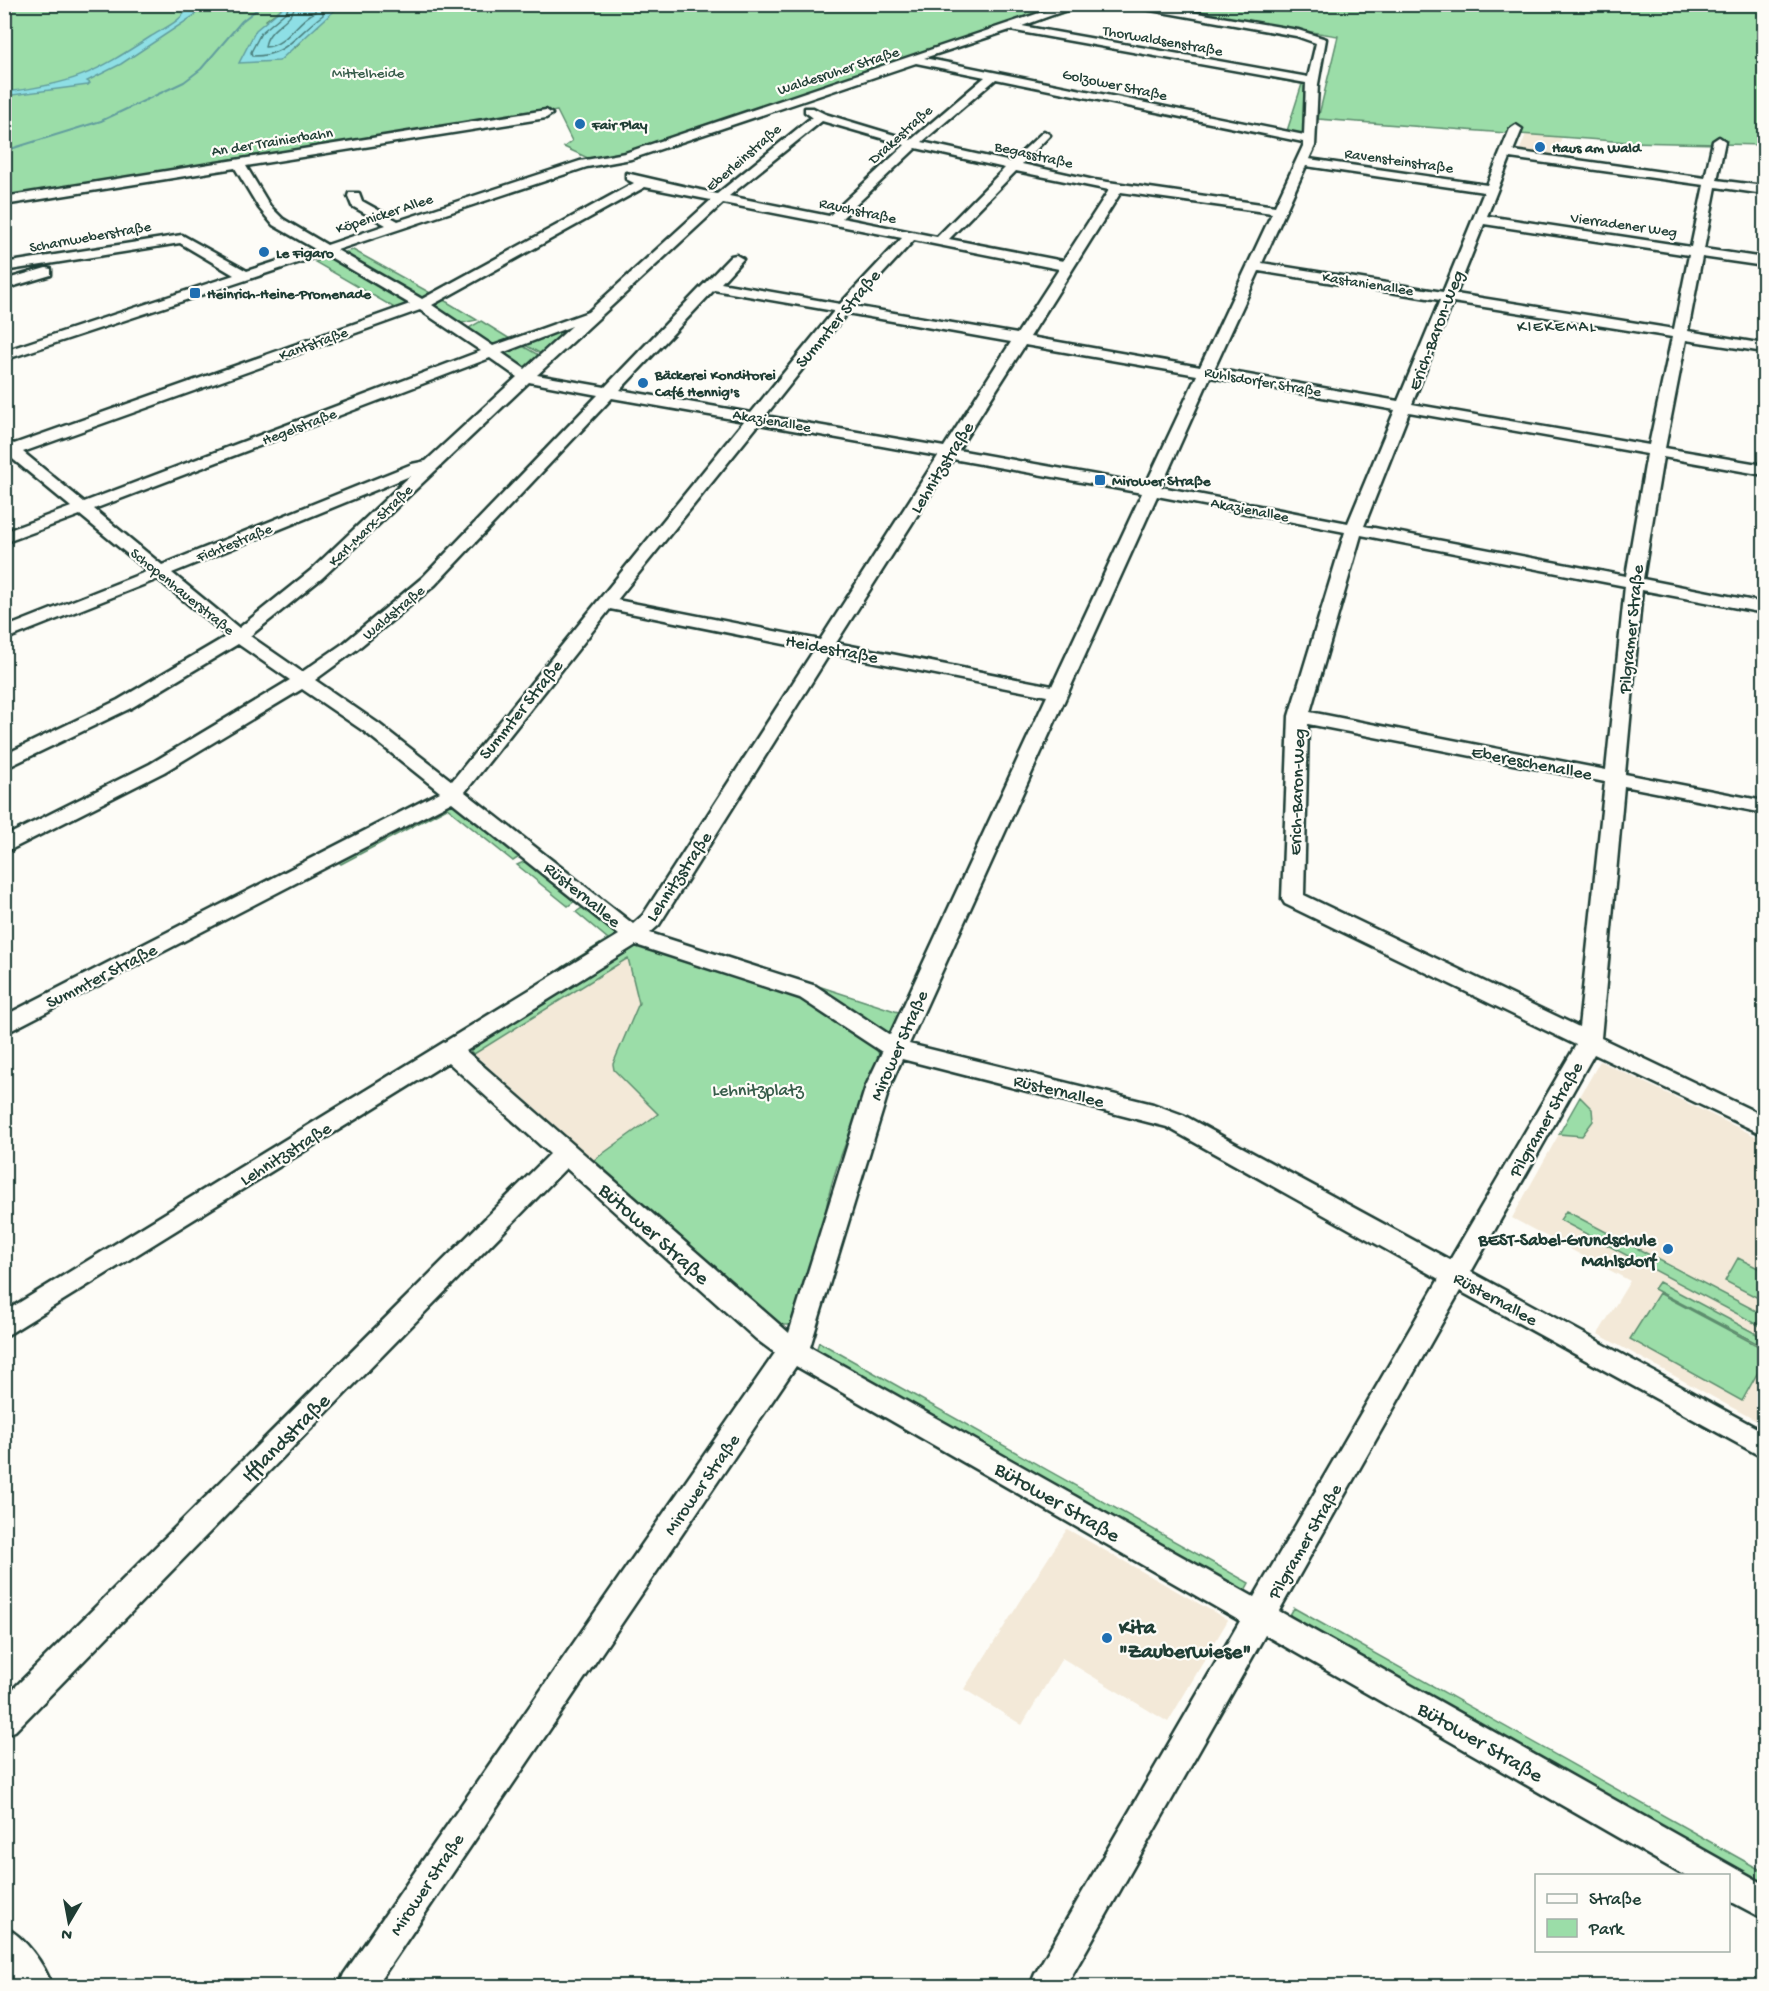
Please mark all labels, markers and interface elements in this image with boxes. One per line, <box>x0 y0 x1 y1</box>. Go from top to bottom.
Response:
street label: Thorwaldsenstraße <box>1100 22 1224 61</box>
street label: Waldesruher Straße <box>775 44 902 100</box>
park label: Mittelheide <box>332 65 405 83</box>
street label: Golzower Straße <box>1060 66 1169 106</box>
street label: Drakestraße <box>865 102 937 170</box>
marker: Fair Play <box>573 117 587 131</box>
place label: Fair Play <box>591 117 648 135</box>
street label: Eberleinstraße <box>703 121 786 196</box>
street label: An der Trainierbahn <box>210 125 334 161</box>
street label: Begasstraße <box>992 138 1075 174</box>
marker: Haus am Wald <box>1533 140 1547 154</box>
place label: Haus am Wald <box>1552 140 1643 158</box>
street label: Ravensteinstraße <box>1343 145 1454 179</box>
street label: Köpenicker Allee <box>334 191 436 239</box>
street label: Rauchstraße <box>817 195 898 229</box>
street label: Vierradener Weg <box>1568 209 1678 242</box>
street label: Scharnweberstraße <box>28 218 153 258</box>
marker: Le Figaro <box>257 245 271 259</box>
place label: Le Figaro <box>276 245 334 263</box>
street label: Summter Straße <box>792 266 887 373</box>
street label: Erich-Baron-Weg <box>1405 268 1470 394</box>
street label: Kastanienallee <box>1321 269 1415 301</box>
marker: Heinrich-Heine-Promenade <box>188 286 202 300</box>
place label: Heinrich-Heine-Promenade <box>207 286 372 304</box>
district label: KIEKEMAL <box>1517 319 1597 338</box>
street label: Kantstraße <box>277 324 351 366</box>
street label: Ruhlsdorfer Straße <box>1203 364 1323 402</box>
place label: Bäckerei Konditorei Café Hennig's <box>654 367 776 402</box>
marker: Bäckerei Konditorei Café Hennig's <box>636 376 650 390</box>
street label: Hegelstraße <box>260 405 340 450</box>
street label: Akazienallee <box>731 406 812 438</box>
street label: Lehnitzstraße <box>907 418 980 518</box>
marker: Mirower Straße <box>1093 473 1107 487</box>
place label: Mirower Straße <box>1112 473 1212 491</box>
street label: Karl-Marx-Straße <box>326 482 417 571</box>
street label: Akazienallee <box>1209 495 1290 527</box>
street label: Fichtestraße <box>193 520 275 568</box>
street label: Schopenhauerstraße <box>126 545 238 640</box>
street label: Pilgramer Straße <box>1615 563 1650 696</box>
street label: Waldstraße <box>360 582 429 645</box>
street label: Heidestraße <box>783 631 880 670</box>
street label: Summter Straße <box>475 656 569 765</box>
street label: Erich-Baron-Weg <box>1286 728 1311 856</box>
street label: Ebereschenallee <box>1469 742 1594 787</box>
street label: Lehnitzstraße <box>642 828 718 926</box>
street label: Rüsternallee <box>539 859 625 934</box>
street label: Summter Straße <box>43 940 162 1014</box>
street label: Mirower Straße <box>867 987 934 1104</box>
street label: Pilgramer Straße <box>1505 1058 1589 1182</box>
street label: Rüsternallee <box>1011 1071 1107 1114</box>
park label: Lehnitzplatz <box>712 1081 805 1102</box>
street label: Lehnitzstraße <box>237 1118 337 1192</box>
street label: Bütower Straße <box>591 1179 714 1293</box>
place label: BEST-Sabel-Grundschule Mahlsdorf <box>1478 1231 1657 1273</box>
marker: BEST-Sabel-Grundschule Mahlsdorf <box>1661 1242 1675 1256</box>
street label: Rüsternallee <box>1449 1269 1541 1332</box>
street label: Ifflandstraße <box>238 1389 338 1489</box>
street label: Mirower Straße <box>661 1430 746 1540</box>
street label: Bütower Straße <box>988 1458 1124 1551</box>
street label: Pilgramer Straße <box>1264 1480 1348 1604</box>
place label: Kita "Zauberwiese" <box>1118 1617 1251 1666</box>
marker: Kita "Zauberwiese" <box>1100 1631 1114 1645</box>
street label: Bütower Straße <box>1411 1698 1547 1791</box>
street label: Mirower Straße <box>386 1830 470 1940</box>
legend <box>1535 1874 1730 1952</box>
text: Straße <box>1589 1890 1642 1911</box>
north arrow <box>39 1892 99 1952</box>
text: Park <box>1588 1920 1625 1941</box>
text: N <box>60 1923 74 1944</box>

